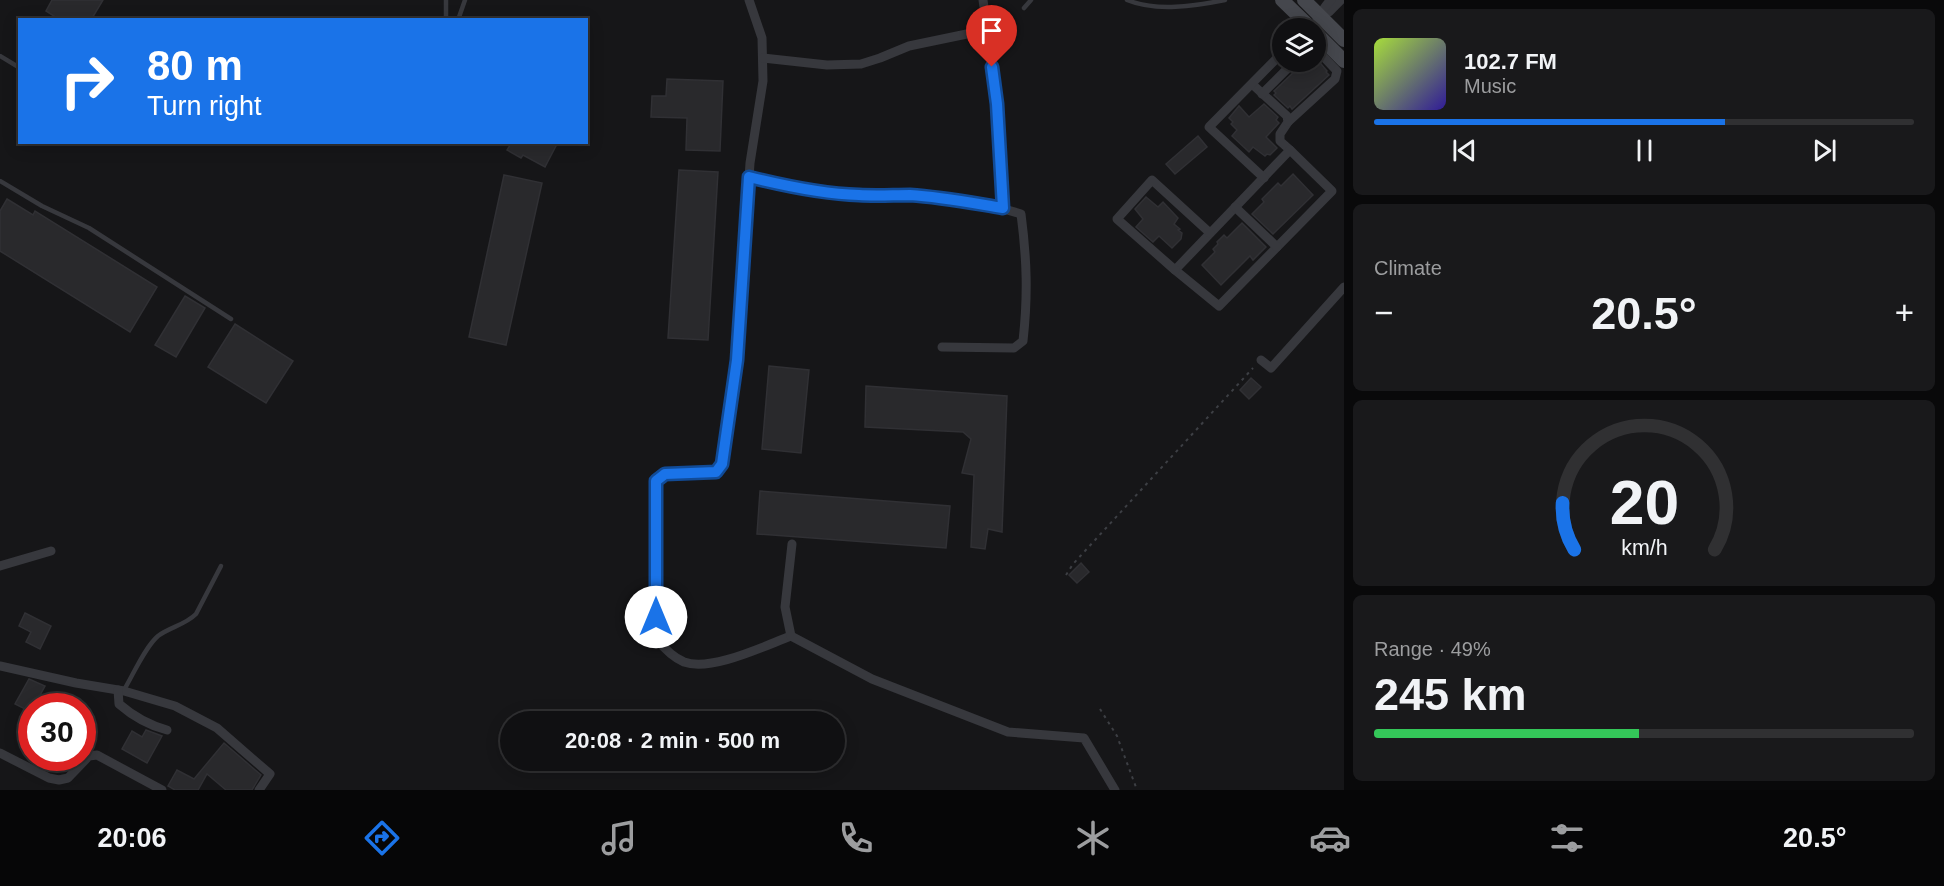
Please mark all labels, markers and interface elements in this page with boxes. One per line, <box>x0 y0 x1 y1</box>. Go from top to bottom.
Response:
pin <box>966 5 1017 67</box>
icon: arrive <box>975 14 1008 47</box>
map controls <box>1272 18 1326 72</box>
button: layers <box>1272 18 1326 72</box>
icon: right <box>48 42 126 120</box>
text: 80 m <box>147 42 243 89</box>
text: 102.7 FM <box>1464 49 1557 74</box>
text: Music <box>1464 75 1516 97</box>
text: Turn right <box>147 91 262 121</box>
icon: previous <box>1448 134 1481 167</box>
icon: pause <box>1628 134 1661 167</box>
icon: next <box>1808 134 1841 167</box>
text: Climate <box>1374 257 1442 279</box>
text: 20.5° <box>1591 288 1697 339</box>
text: − <box>1374 294 1393 331</box>
text: + <box>1895 294 1914 331</box>
text: 20 <box>1609 468 1679 537</box>
text: km/h <box>1621 536 1667 560</box>
position arrow <box>624 585 688 649</box>
text: Range · 49% <box>1374 638 1491 660</box>
text: 245 km <box>1374 669 1527 720</box>
speed limit sign: 30 <box>18 693 96 771</box>
text: 20:08 · 2 min · 500 m <box>565 728 780 753</box>
icon: directions <box>361 817 403 859</box>
icon: music <box>598 817 640 859</box>
icon: phone <box>835 817 877 859</box>
icon: climate <box>1072 817 1114 859</box>
icon: car <box>1309 817 1351 859</box>
icon: filters <box>1546 817 1588 859</box>
text: 20:06 <box>97 823 167 853</box>
text: 20.5° <box>1783 823 1846 853</box>

